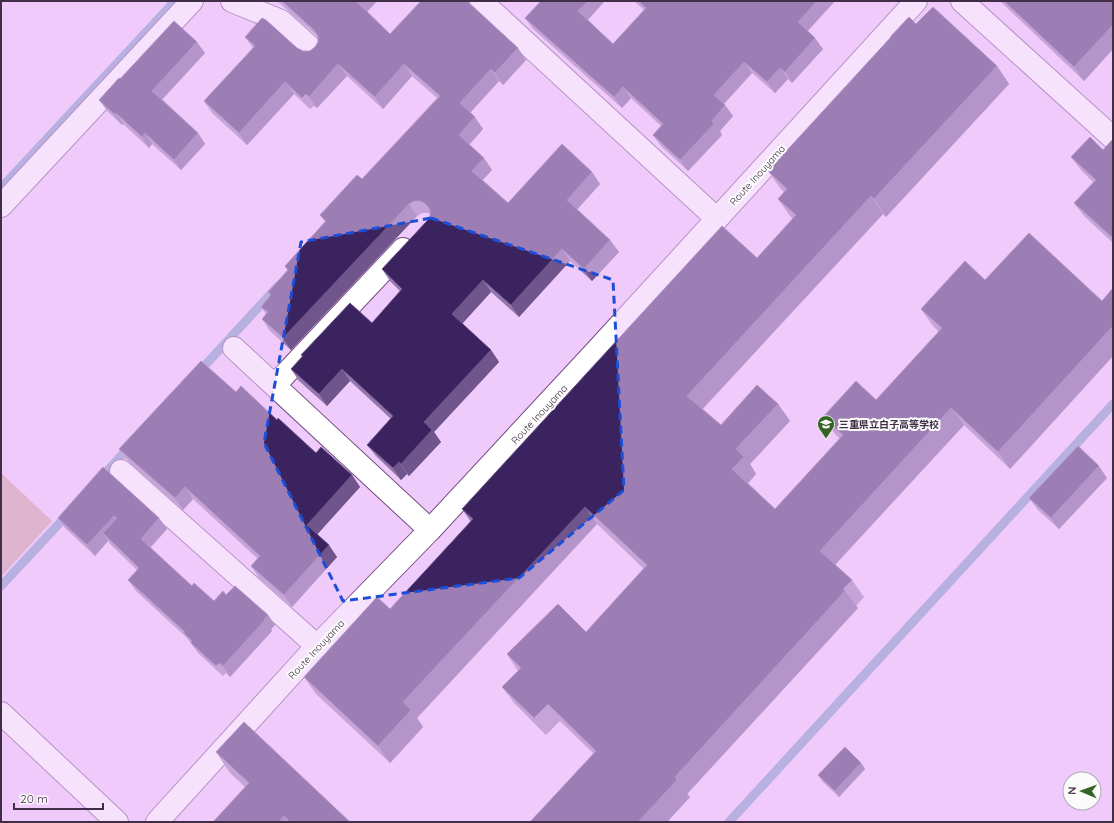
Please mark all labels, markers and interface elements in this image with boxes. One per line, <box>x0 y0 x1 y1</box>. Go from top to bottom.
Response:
street label: Route Inouyama <box>727 142 788 208</box>
street label: Route Inouyama <box>508 382 570 447</box>
school or university icon: 三重県立白子高等学校 <box>816 414 836 439</box>
place label: 三重県立白子高等学校 <box>839 418 939 431</box>
street label: Route Inouyama <box>285 617 347 682</box>
north arrow <box>1062 771 1102 811</box>
scale bar <box>14 785 103 811</box>
text: N <box>1065 786 1079 795</box>
text: 20 m <box>20 791 48 806</box>

